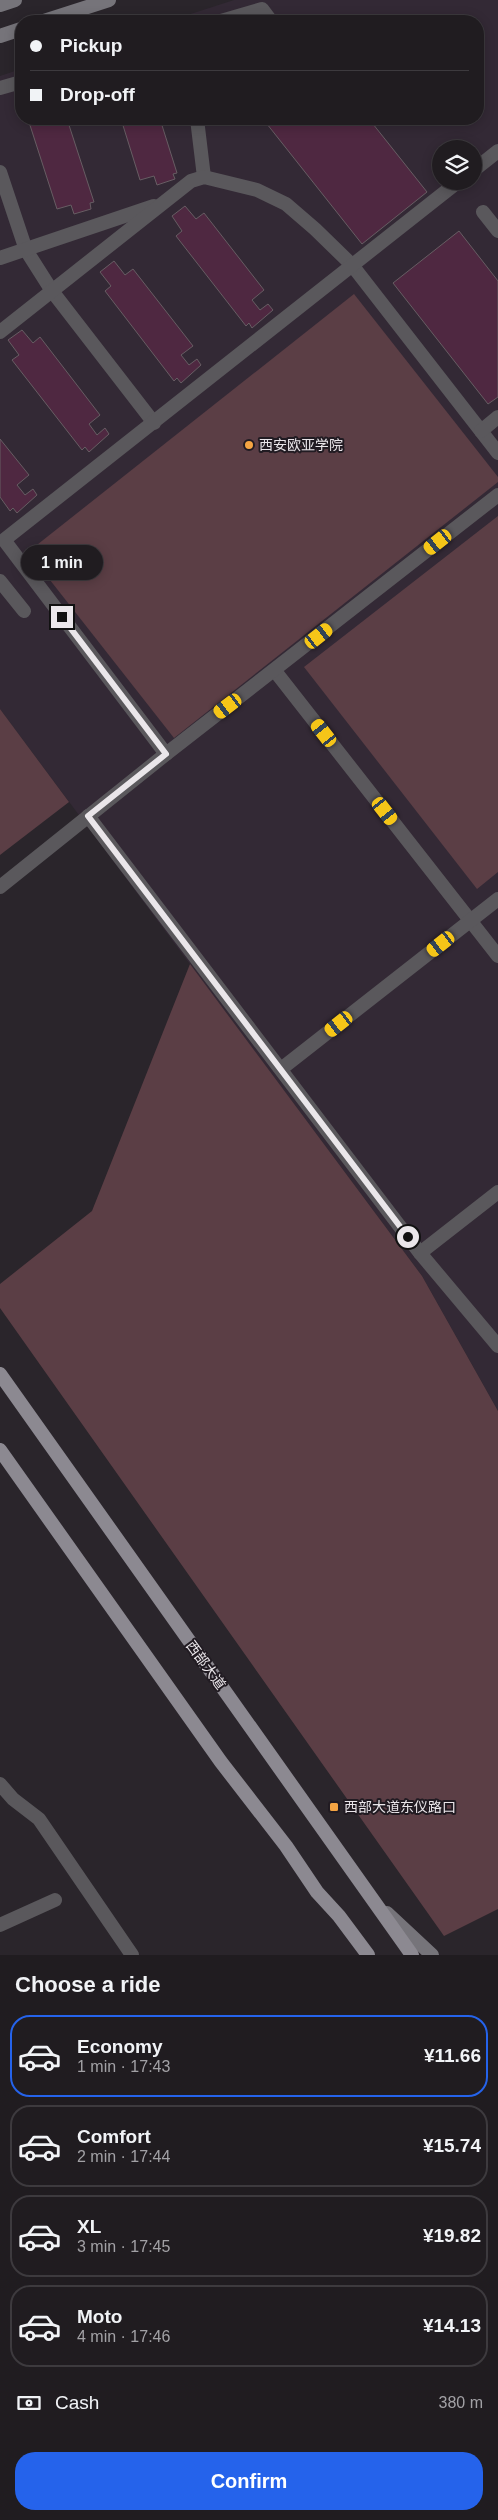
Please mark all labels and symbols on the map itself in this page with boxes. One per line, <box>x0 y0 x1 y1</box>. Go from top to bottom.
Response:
place label: 西安欧亚学院 <box>259 437 343 453</box>
marker: 西安欧亚学院 <box>243 439 255 451</box>
car <box>421 527 454 557</box>
callout: 1 min <box>21 544 103 580</box>
route end <box>51 606 73 628</box>
car <box>302 621 335 651</box>
car <box>211 691 244 721</box>
car <box>308 717 339 749</box>
car <box>369 795 400 827</box>
car <box>424 929 457 959</box>
car <box>322 1009 355 1039</box>
route start <box>397 1226 419 1248</box>
street label: 西部大道 <box>183 1638 229 1692</box>
place label: 西部大道东仪路口 <box>344 1799 456 1815</box>
marker: 西部大道东仪路口 <box>328 1801 340 1813</box>

